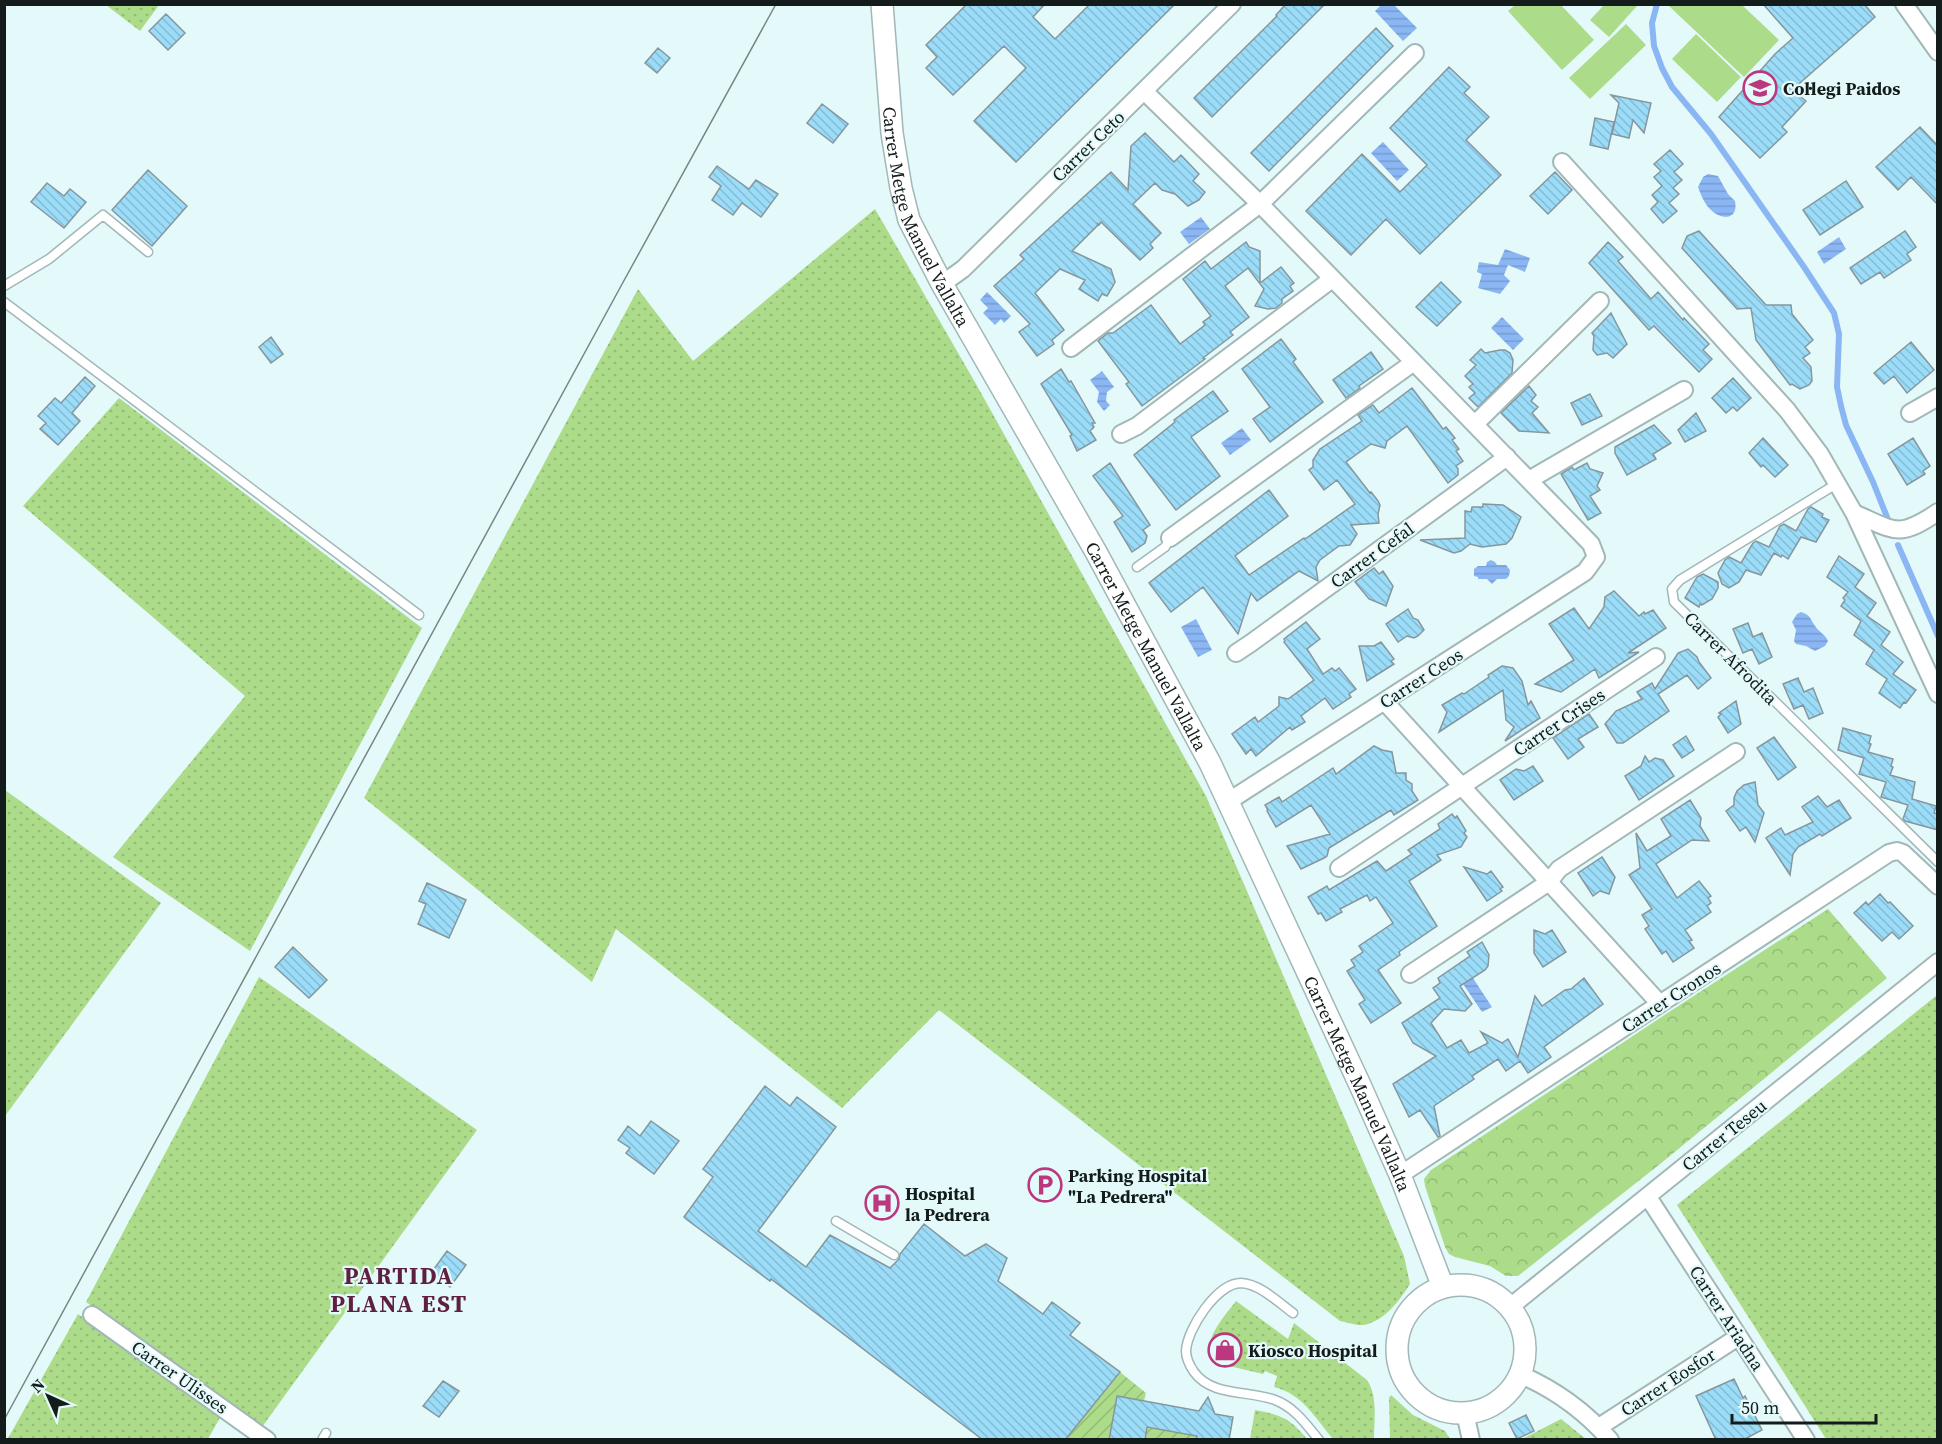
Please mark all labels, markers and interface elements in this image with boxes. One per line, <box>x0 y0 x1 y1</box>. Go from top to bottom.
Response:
school or university icon: Col·legi Paidos <box>1742 70 1778 106</box>
place label: Col·legi Paidos <box>1783 76 1900 101</box>
street label: Carrer Ceto <box>1046 105 1130 187</box>
street label: Carrer Metge Manuel Vallalta <box>877 106 977 332</box>
street label: Carrer Cefal <box>1325 516 1419 594</box>
street label: Carrer Metge Manuel Vallalta <box>1080 537 1214 756</box>
street label: Carrer Afrodita <box>1679 606 1784 711</box>
street label: Carrer Ceos <box>1374 642 1468 714</box>
street label: Carrer Crises <box>1508 682 1610 762</box>
street label: Carrer Cronos <box>1616 955 1726 1038</box>
street label: Carrer Metge Manuel Vallalta <box>1298 972 1418 1196</box>
street label: Carrer Teseu <box>1676 1093 1772 1177</box>
place label: Parking Hospital "La Pedrera" <box>1068 1163 1208 1209</box>
parking icon: Parking Hospital "La Pedrera" <box>1027 1167 1063 1203</box>
place label: Hospital la Pedrera <box>905 1181 990 1227</box>
hospital icon: Hospital la Pedrera <box>864 1185 900 1221</box>
district label: PARTIDA PLANA EST <box>330 1259 468 1320</box>
street label: Carrer Ariadna <box>1684 1261 1771 1376</box>
shop icon: Kiosco Hospital <box>1207 1332 1243 1368</box>
street label: Carrer Ulisses <box>127 1334 234 1420</box>
place label: Kiosco Hospital <box>1248 1338 1378 1363</box>
street label: Carrer Eosfor <box>1616 1342 1721 1422</box>
north arrow <box>18 1366 78 1426</box>
text: N <box>25 1373 50 1397</box>
scale bar <box>1732 1387 1876 1425</box>
text: 50 m <box>1741 1395 1779 1420</box>

